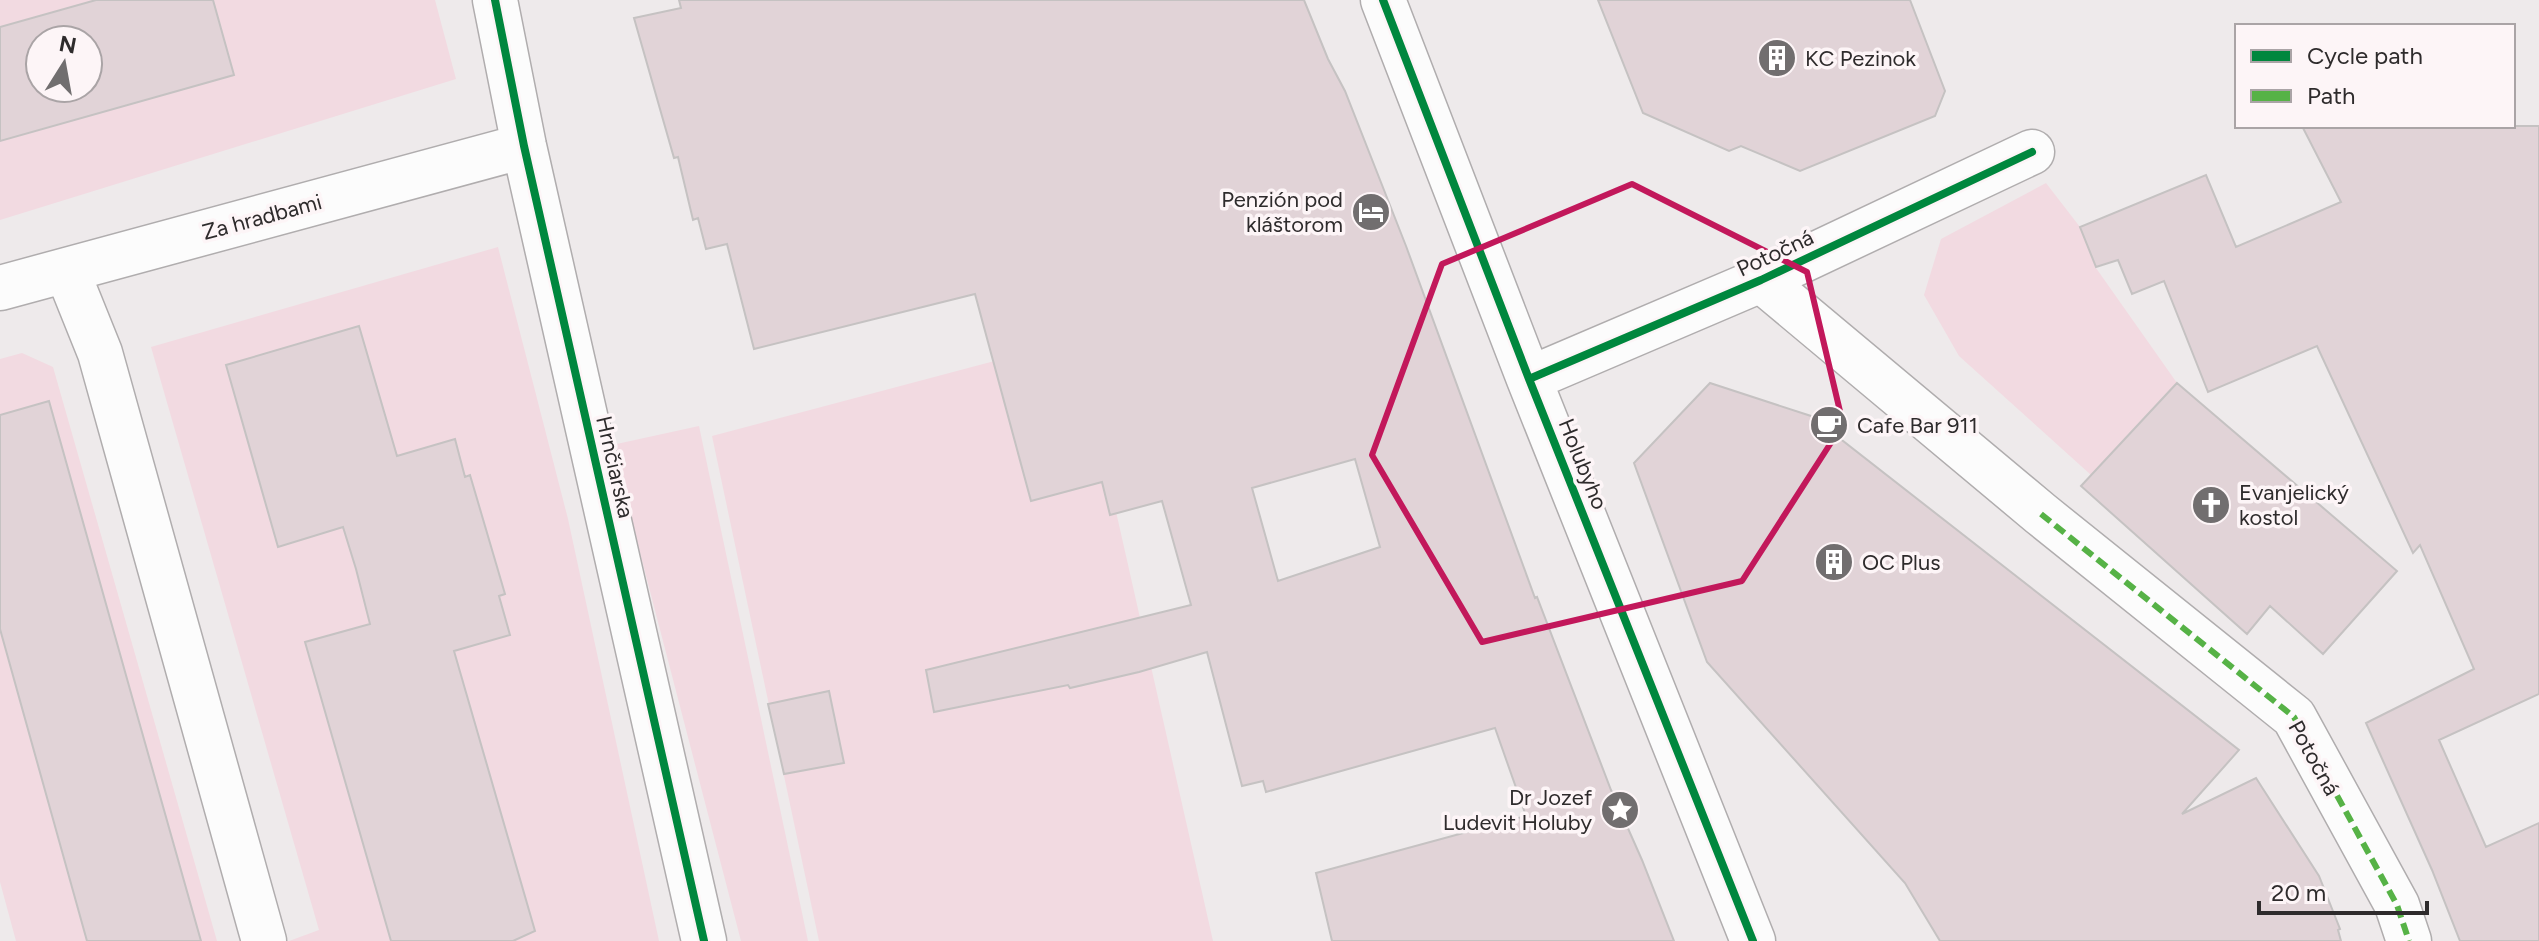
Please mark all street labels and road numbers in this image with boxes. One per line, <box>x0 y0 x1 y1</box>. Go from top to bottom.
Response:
street label: Za hradbami <box>199 188 325 246</box>
street label: Potočná <box>1732 224 1818 282</box>
street label: Hrnčiarska <box>590 413 640 521</box>
street label: Holubyho <box>1553 415 1613 513</box>
street label: Potočná <box>2282 716 2346 800</box>

